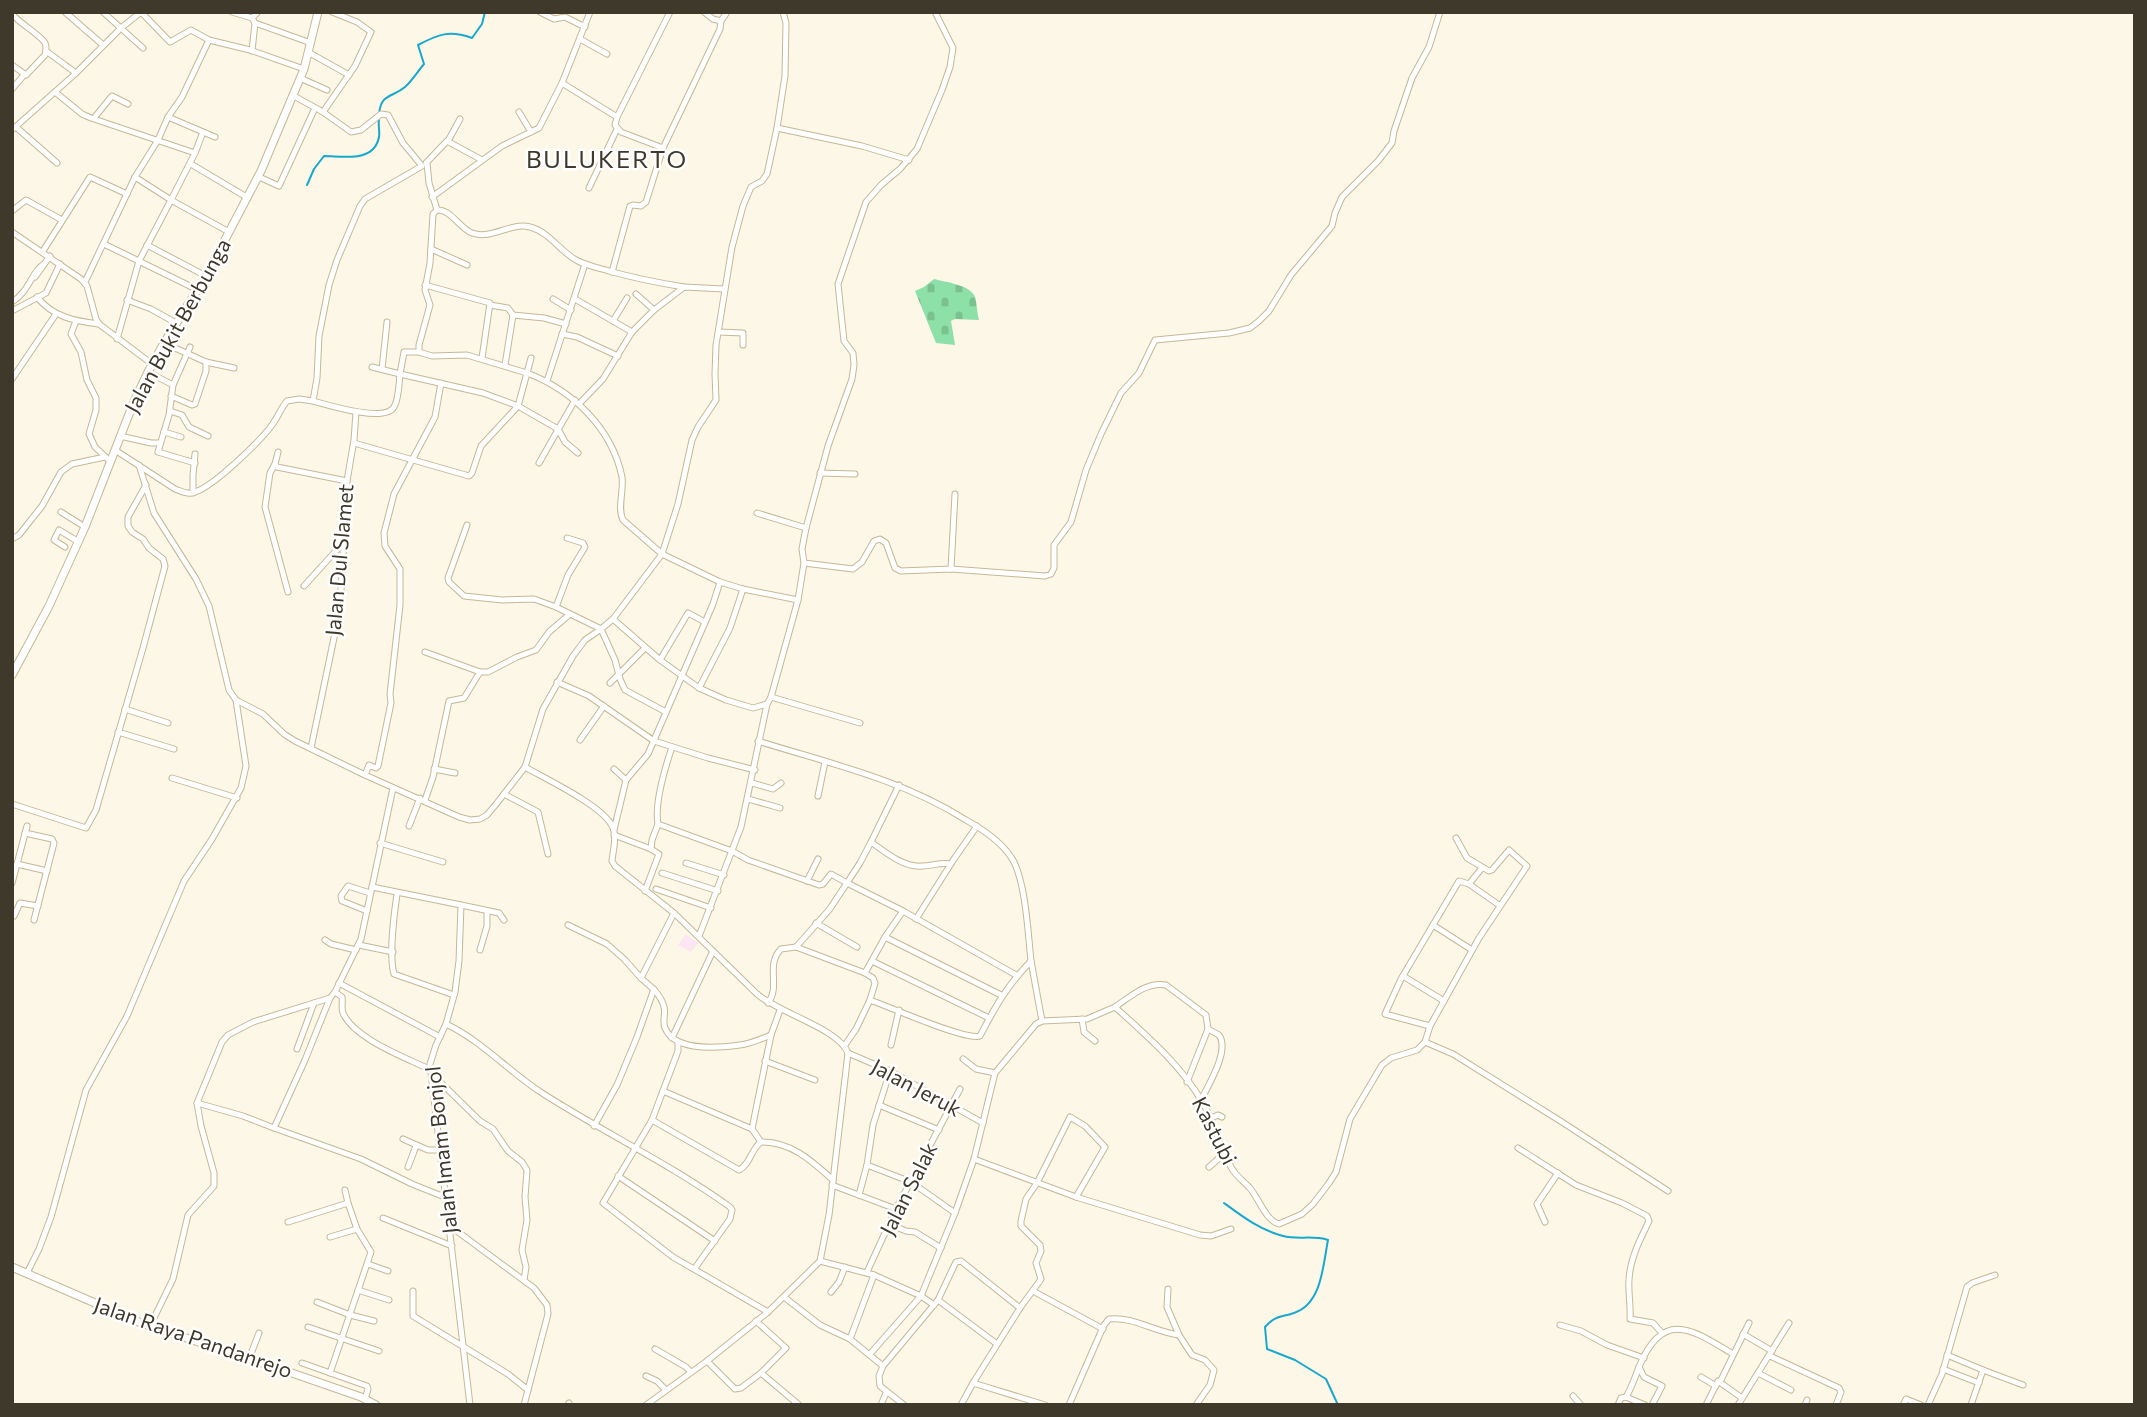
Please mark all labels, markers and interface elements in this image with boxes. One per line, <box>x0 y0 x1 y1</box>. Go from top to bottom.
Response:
district label: BULUKERTO <box>526 144 688 173</box>
street label: Jalan Bukit Berbunga <box>118 234 235 417</box>
street label: Jalan Dul Slamet <box>319 483 358 637</box>
street label: Jalan Jeruk <box>868 1053 966 1121</box>
street label: Jalan Imam Bonjol <box>419 1065 462 1235</box>
street label: Kastubi <box>1188 1092 1243 1168</box>
street label: Jalan Salak <box>874 1138 942 1239</box>
street label: Jalan Raya Pandanrejo <box>91 1291 296 1382</box>

